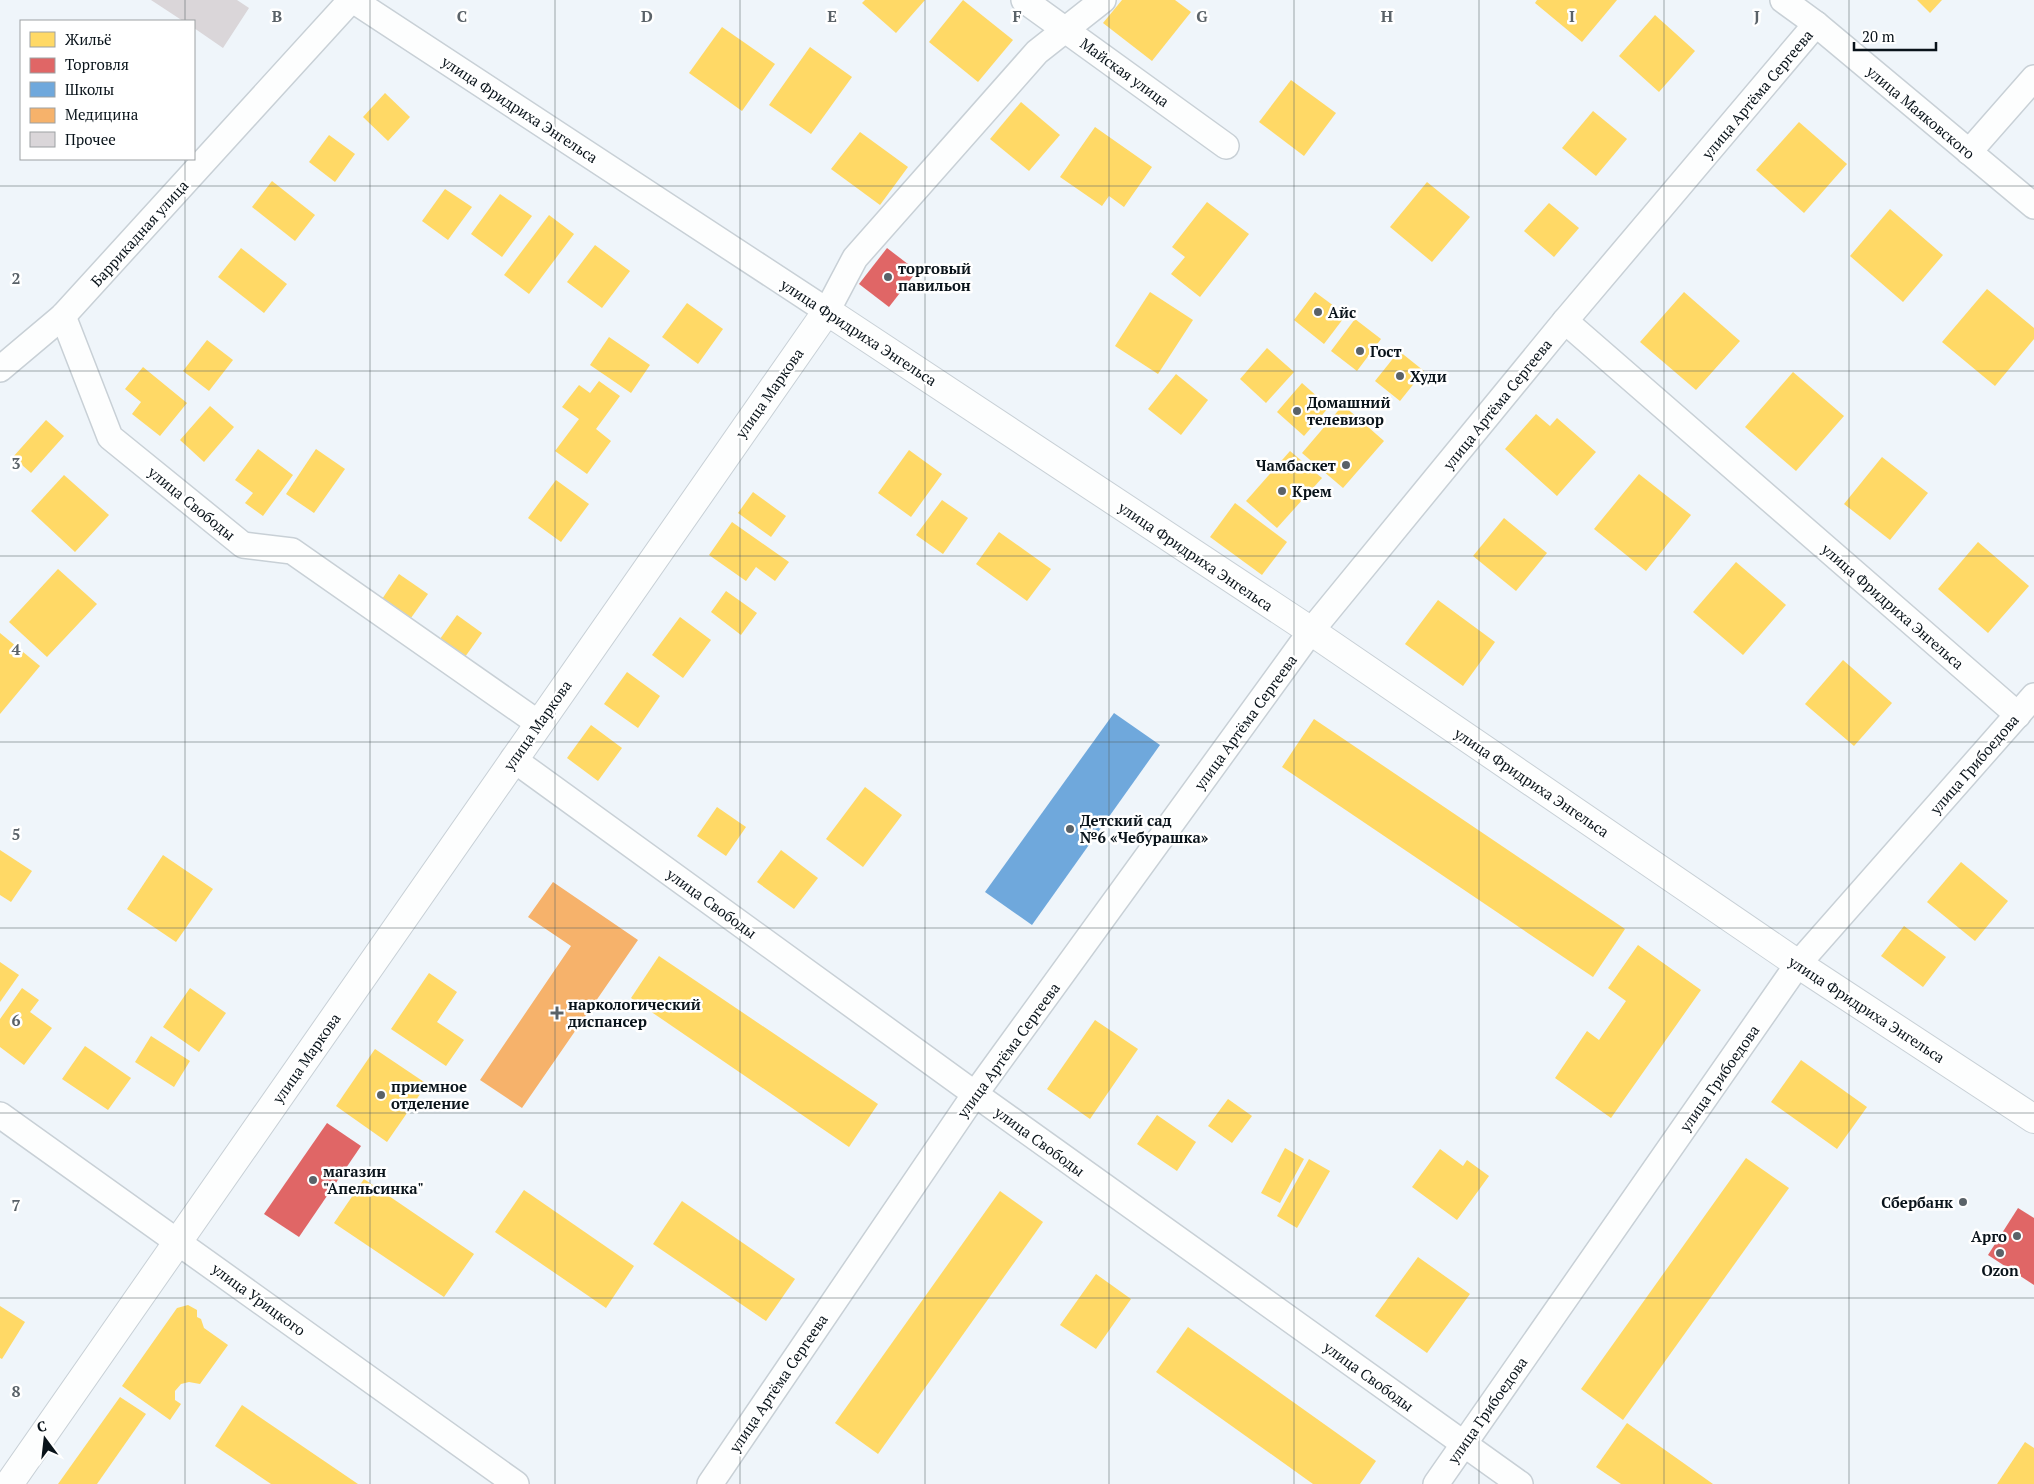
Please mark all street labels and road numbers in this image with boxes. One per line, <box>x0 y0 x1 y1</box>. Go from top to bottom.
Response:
street label: улица Артёма Сергеева <box>1696 25 1817 164</box>
street label: Майская улица <box>1076 33 1174 111</box>
street label: улица Фридриха Энгельса <box>437 50 602 167</box>
street label: улица Маяковского <box>1862 60 1979 163</box>
street label: Баррикадная улица <box>86 175 192 290</box>
street label: улица Фридриха Энгельса <box>776 273 941 390</box>
street label: улица Артёма Сергеева <box>1437 334 1556 474</box>
street label: улица Маркова <box>730 344 808 443</box>
street label: улица Свободы <box>143 461 240 544</box>
street label: улица Фридриха Энгельса <box>1114 496 1277 615</box>
street label: улица Фридриха Энгельса <box>1817 538 1969 674</box>
street label: улица Артёма Сергеева <box>1188 650 1301 795</box>
street label: улица Маркова <box>498 676 576 775</box>
street label: улица Грибоедова <box>1924 710 2023 819</box>
street label: улица Фридриха Энгельса <box>1450 722 1613 841</box>
street label: улица Свободы <box>662 863 761 942</box>
street label: улица Фридриха Энгельса <box>1784 950 1949 1067</box>
street label: улица Артёма Сергеева <box>951 978 1064 1123</box>
street label: улица Маркова <box>267 1009 345 1108</box>
street label: улица Грибоедова <box>1674 1020 1764 1136</box>
street label: улица Свободы <box>990 1101 1089 1180</box>
street label: улица Урицкого <box>207 1258 310 1340</box>
street label: улица Артёма Сергеева <box>724 1310 832 1457</box>
street label: улица Свободы <box>1319 1336 1418 1415</box>
street label: улица Грибоедова <box>1442 1352 1532 1468</box>

